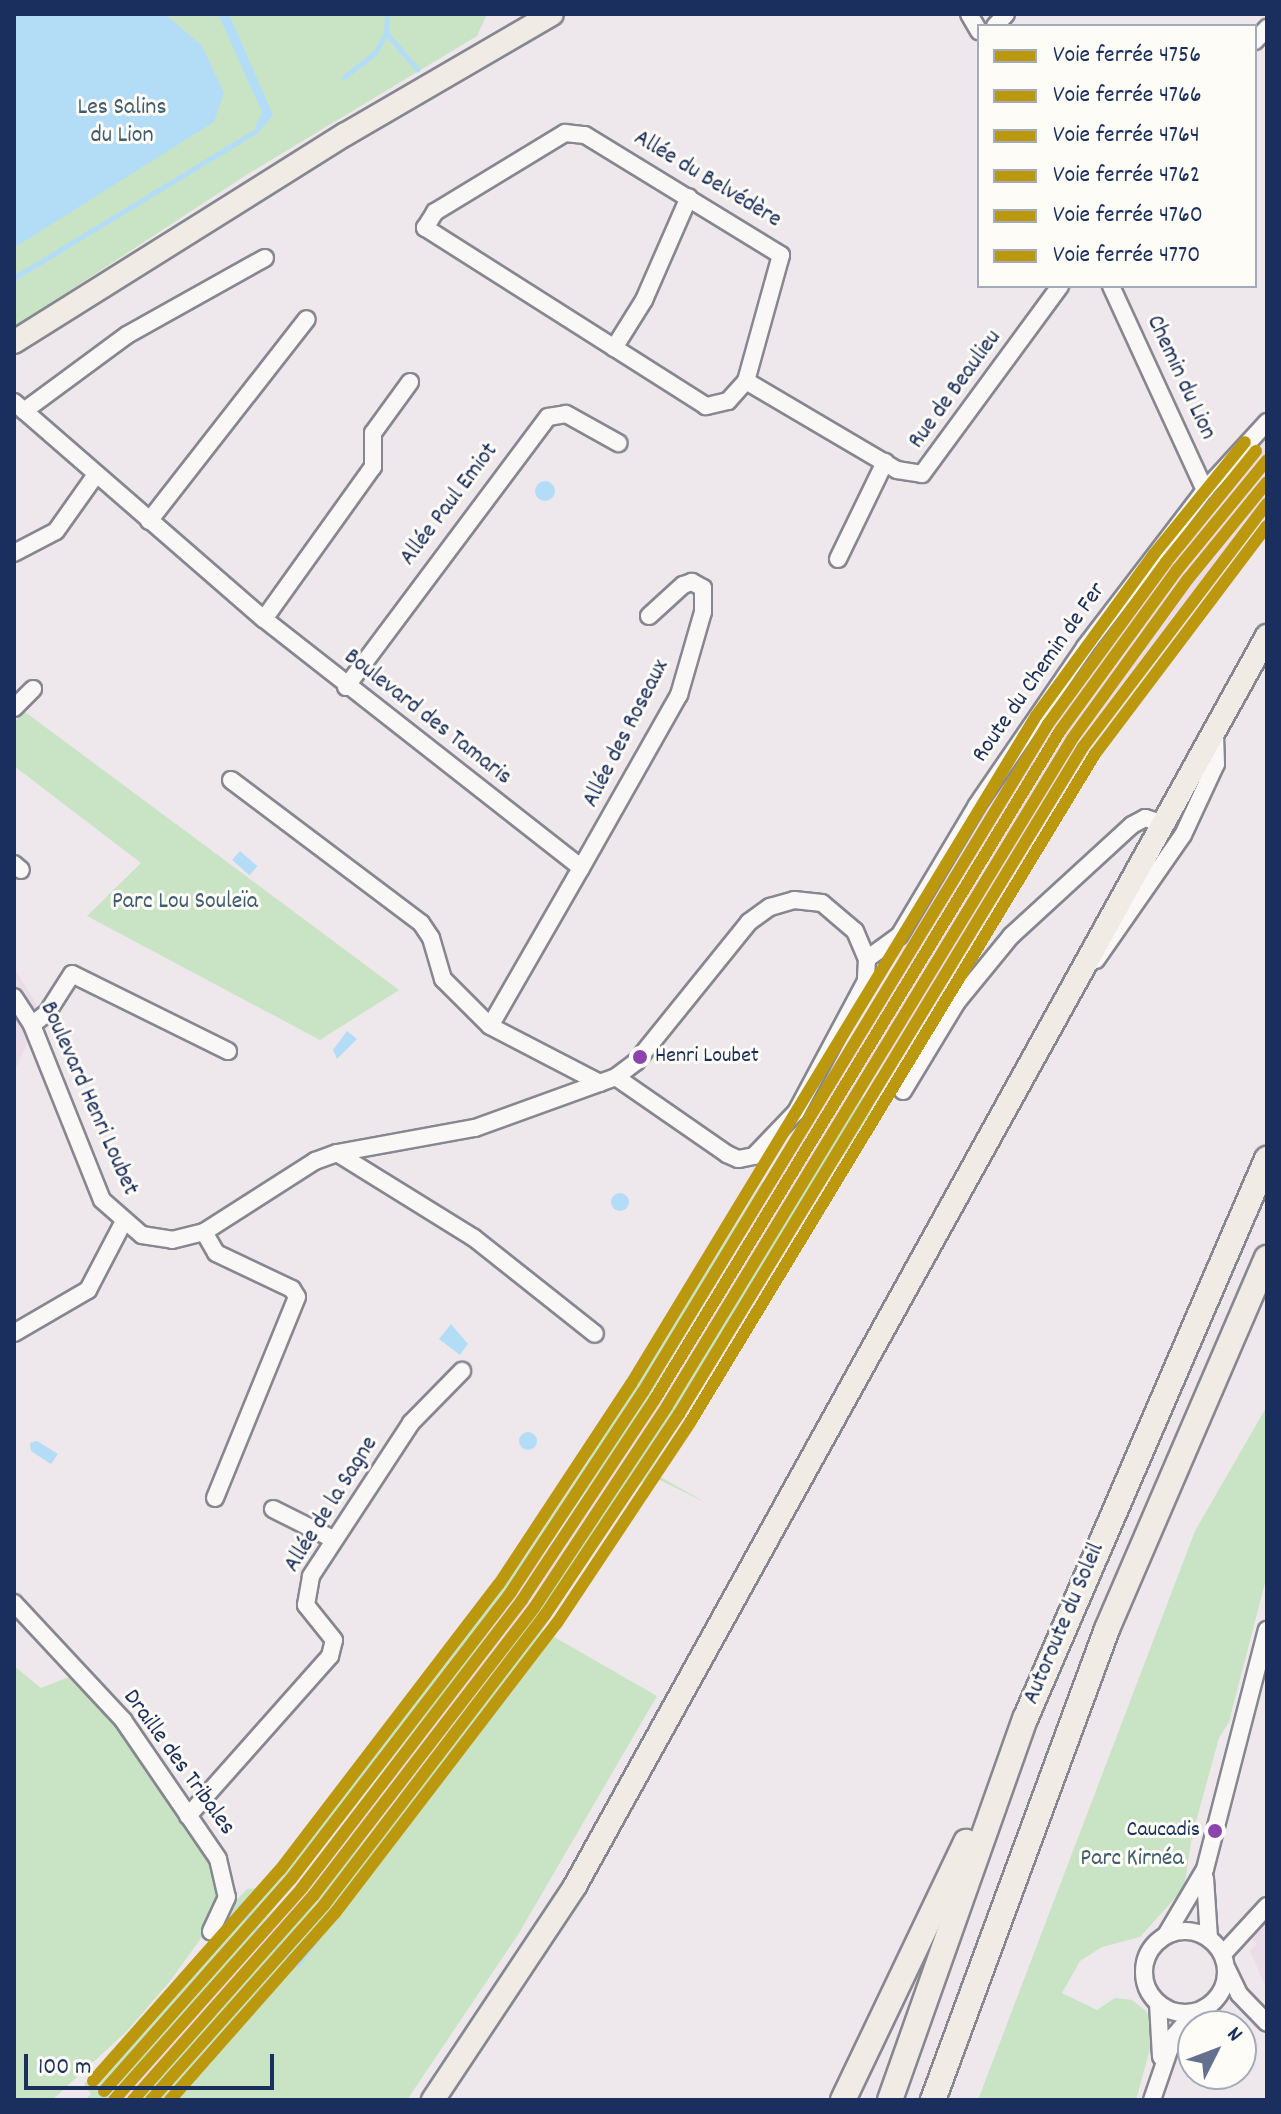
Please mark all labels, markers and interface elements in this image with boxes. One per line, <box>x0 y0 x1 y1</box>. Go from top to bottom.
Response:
legend <box>977 24 1257 288</box>
text: Voie ferrée 4756 <box>1053 39 1201 73</box>
text: Voie ferrée 4766 <box>1053 79 1202 113</box>
park label: Les Salins du Lion <box>77 95 167 151</box>
text: Voie ferrée 4764 <box>1053 119 1200 153</box>
street label: Allée du Belvédère <box>628 125 786 235</box>
text: Voie ferrée 4762 <box>1053 159 1200 193</box>
text: Voie ferrée 4760 <box>1053 199 1203 233</box>
text: Voie ferrée 4770 <box>1053 239 1200 273</box>
street label: Chemin du Lion <box>1139 311 1221 445</box>
street label: Rue de Beaulieu <box>903 325 1009 455</box>
street label: Allée Paul Emiot <box>395 438 505 572</box>
street label: Route du Chemin de Fer <box>967 577 1113 769</box>
street label: Boulevard des Tamaris <box>337 644 517 792</box>
street label: Allée des Roseaux <box>577 655 677 813</box>
park label: Parc Lou Souleïa <box>112 889 258 917</box>
street label: Boulevard Henri Loubet <box>32 998 144 1200</box>
place label: Henri Loubet <box>655 1044 759 1070</box>
marker: Henri Loubet <box>632 1049 648 1065</box>
street label: Allée de la Sagne <box>279 1432 385 1578</box>
street label: Autoroute du Soleil <box>1018 1539 1112 1709</box>
street label: Draille des Tribales <box>116 1685 240 1841</box>
place label: Caucadis <box>1127 1818 1200 1844</box>
marker: Caucadis <box>1207 1823 1223 1839</box>
park label: Parc Kirnéa <box>1080 1846 1184 1874</box>
north arrow <box>1177 2010 1257 2090</box>
text: N <box>1219 2021 1249 2049</box>
scale bar <box>28 2038 278 2088</box>
text: 100 m <box>38 2051 91 2085</box>

